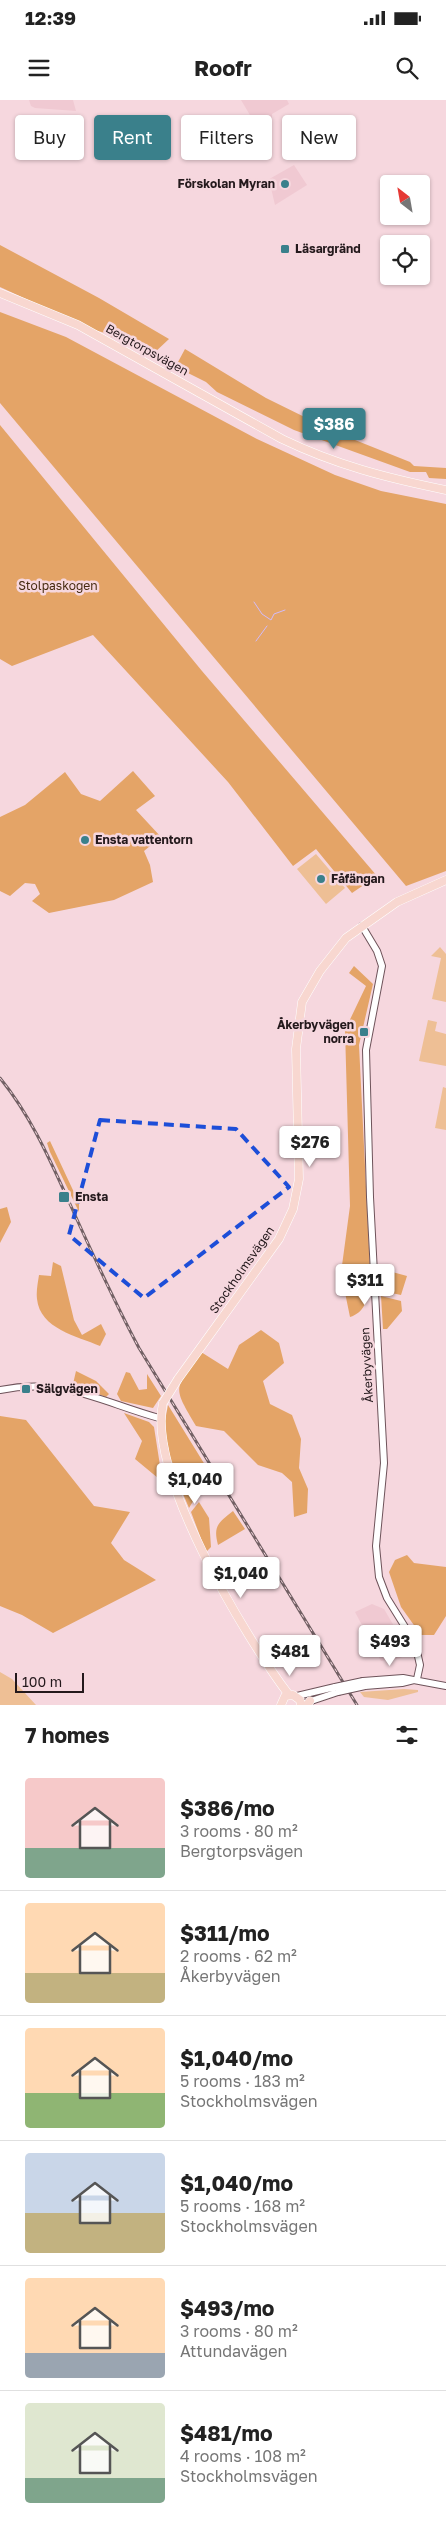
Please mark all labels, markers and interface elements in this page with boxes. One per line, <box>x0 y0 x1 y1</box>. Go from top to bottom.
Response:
text: 12:39 <box>25 6 76 29</box>
icon: menu <box>25 54 53 82</box>
text: Roofr <box>194 54 252 81</box>
icon: search <box>393 54 421 82</box>
chip: Buy <box>15 115 84 160</box>
chip: Rent <box>94 115 171 160</box>
chip: Filters <box>181 115 272 160</box>
chip: New <box>282 115 356 160</box>
north arrow <box>380 175 430 225</box>
map controls <box>380 175 430 285</box>
place label: Förskolan Myran <box>178 176 275 191</box>
marker: Förskolan Myran <box>279 178 291 190</box>
button: locate <box>380 235 430 285</box>
place label: Läsargränd <box>295 241 361 256</box>
marker: Läsargränd <box>279 243 291 255</box>
street label: Bergtorpsvägen <box>103 321 191 379</box>
pin: $386 <box>304 408 364 450</box>
text: $386 <box>314 414 354 434</box>
park label: Stolpaskogen <box>18 578 98 593</box>
place label: Ensta vattentorn <box>95 832 193 847</box>
marker: Ensta vattentorn <box>79 834 91 846</box>
place label: Fåfängan <box>331 871 385 886</box>
marker: Fåfängan <box>315 873 327 885</box>
place label: Åkerbyvägen norra <box>277 1017 354 1046</box>
marker: Åkerbyvägen norra <box>358 1026 370 1038</box>
pin: $276 <box>280 1126 340 1168</box>
text: $276 <box>290 1132 330 1152</box>
place label: Ensta <box>75 1189 108 1204</box>
marker: Ensta <box>57 1190 71 1204</box>
street label: Stockholmsvägen <box>206 1223 277 1316</box>
pin: $311 <box>335 1264 395 1306</box>
text: $311 <box>347 1270 383 1290</box>
street label: Åkerbyvägen <box>357 1327 376 1403</box>
place label: Sälgvägen <box>36 1381 98 1396</box>
marker: Sälgvägen <box>20 1383 32 1395</box>
pin: $1,040 <box>154 1462 236 1505</box>
text: $1,040 <box>168 1469 222 1489</box>
pin: $1,040 <box>200 1556 282 1599</box>
text: $1,040 <box>214 1563 268 1583</box>
pin: $493 <box>360 1624 420 1667</box>
text: $493 <box>370 1631 410 1651</box>
pin: $481 <box>260 1634 320 1677</box>
text: $481 <box>270 1641 310 1661</box>
scale bar <box>15 1670 84 1693</box>
text: 100 m <box>22 1673 62 1690</box>
icon: filters <box>393 1721 421 1749</box>
text: 7 homes <box>25 1722 110 1748</box>
text: $386/mo <box>180 1795 275 1821</box>
icon: home <box>65 1798 125 1858</box>
text: 3 rooms · 80 m² <box>180 1821 298 1841</box>
text: Bergtorpsvägen <box>180 1841 303 1861</box>
text: $311/mo <box>180 1920 270 1946</box>
icon: home <box>65 1923 125 1983</box>
text: 2 rooms · 62 m² <box>180 1946 297 1966</box>
text: Åkerbyvägen <box>180 1966 281 1986</box>
text: $1,040/mo <box>180 2045 293 2071</box>
icon: home <box>65 2048 125 2108</box>
text: 5 rooms · 183 m² <box>180 2071 305 2091</box>
text: Stockholmsvägen <box>180 2091 318 2111</box>
text: $1,040/mo <box>180 2170 293 2196</box>
icon: home <box>65 2173 125 2233</box>
text: 5 rooms · 168 m² <box>180 2196 305 2216</box>
text: Stockholmsvägen <box>180 2216 318 2236</box>
text: $493/mo <box>180 2295 274 2321</box>
icon: home <box>65 2298 125 2358</box>
text: 3 rooms · 80 m² <box>180 2321 298 2341</box>
text: Attundavägen <box>180 2341 287 2361</box>
text: $481/mo <box>180 2420 273 2446</box>
icon: home <box>65 2423 125 2483</box>
text: 4 rooms · 108 m² <box>180 2446 306 2466</box>
text: Stockholmsvägen <box>180 2466 318 2486</box>

